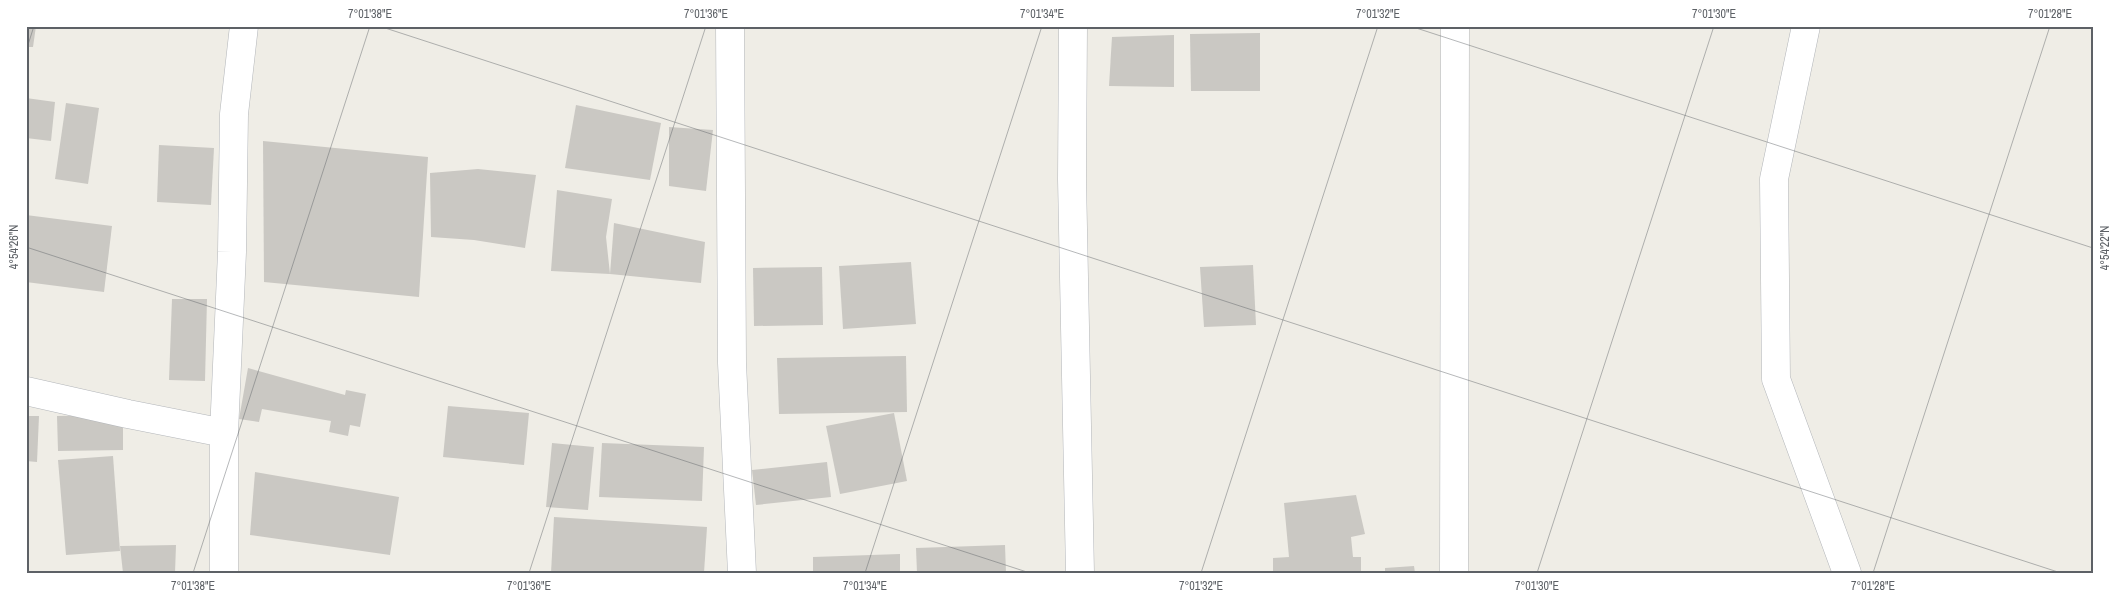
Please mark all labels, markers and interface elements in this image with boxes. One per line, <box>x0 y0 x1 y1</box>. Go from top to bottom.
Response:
text: 7°01'38"E <box>348 6 392 22</box>
text: 7°01'36"E <box>684 6 728 22</box>
text: 7°01'34"E <box>1020 6 1064 22</box>
text: 7°01'32"E <box>1356 6 1400 22</box>
text: 7°01'30"E <box>1692 6 1736 22</box>
text: 7°01'28"E <box>2028 6 2072 22</box>
text: 4°54'26"N <box>6 225 22 269</box>
text: 4°54'22"N <box>2097 226 2113 270</box>
text: 7°01'38"E <box>171 578 215 594</box>
text: 7°01'36"E <box>507 578 551 594</box>
text: 7°01'34"E <box>843 578 887 594</box>
text: 7°01'32"E <box>1179 578 1223 594</box>
text: 7°01'30"E <box>1515 578 1559 594</box>
text: 7°01'28"E <box>1851 578 1895 594</box>

